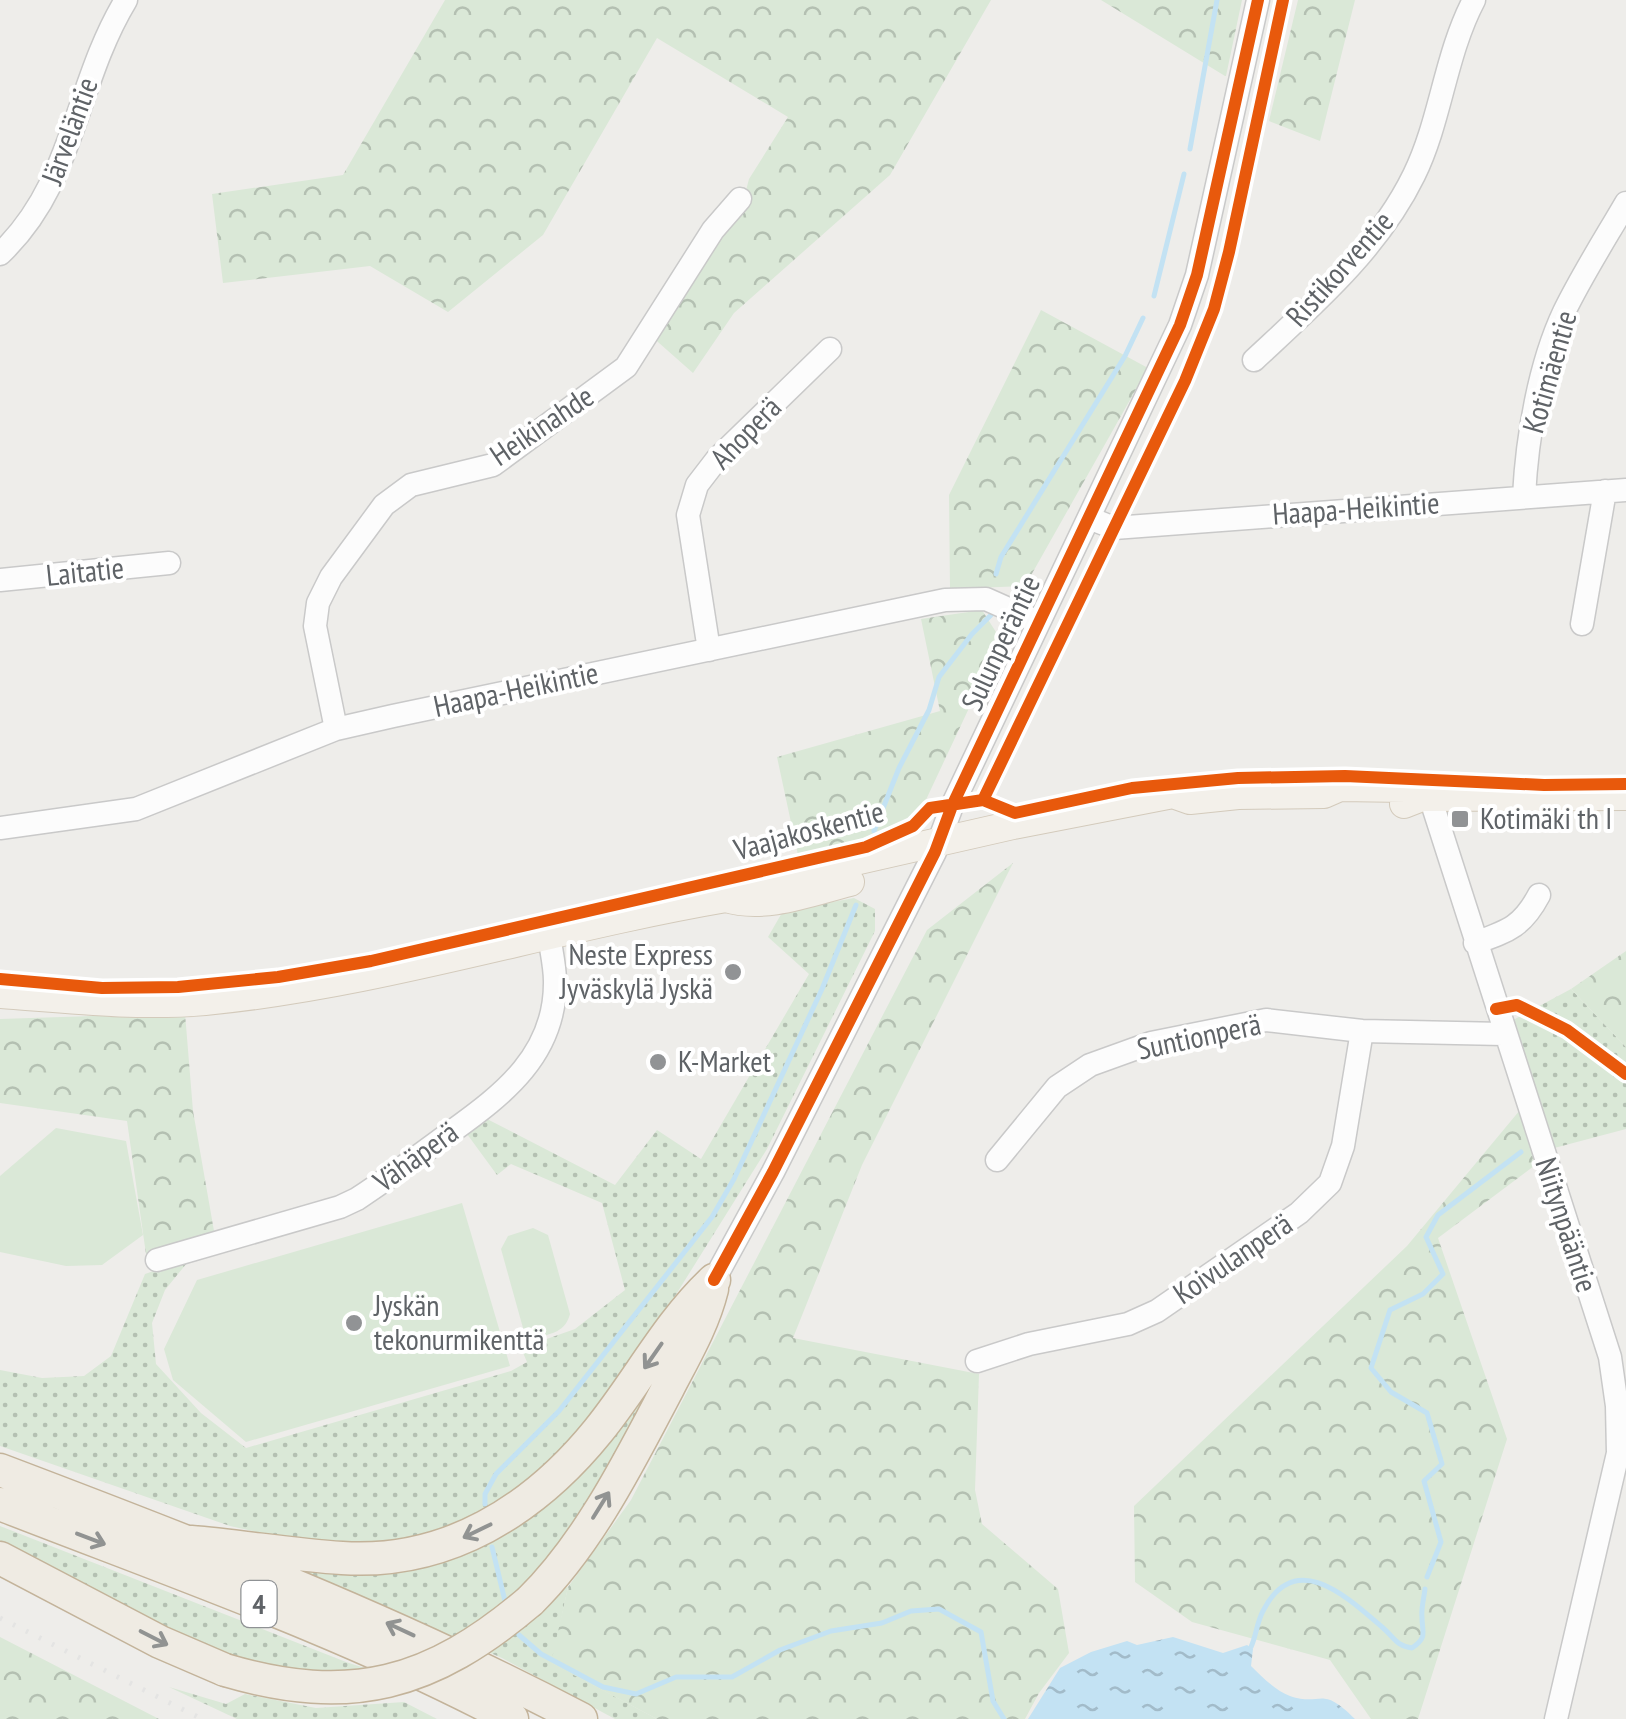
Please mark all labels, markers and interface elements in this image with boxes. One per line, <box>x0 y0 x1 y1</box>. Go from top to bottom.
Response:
street label: Järveläntie <box>31 72 106 190</box>
street label: Ristikorventie <box>1277 202 1401 334</box>
street label: Kotimäentie <box>1513 306 1585 437</box>
street label: Heikinahde <box>482 376 601 474</box>
street label: Ahoperä <box>701 387 789 476</box>
street label: Haapa-Heikintie <box>1271 482 1441 533</box>
street label: Laitatie <box>44 547 126 594</box>
street label: Sulunperäntie <box>951 568 1048 716</box>
street label: Haapa-Heikintie <box>430 652 602 725</box>
street label: Vaajakoskentie <box>728 791 888 869</box>
place label: Kotimäki th I <box>1480 798 1612 837</box>
marker: Kotimäki th I <box>1449 808 1471 830</box>
place label: Neste Express Jyväskylä Jyskä <box>559 934 713 1007</box>
marker: Neste Express Jyväskylä Jyskä <box>722 961 744 983</box>
street label: Suntionperä <box>1133 1003 1264 1068</box>
place label: K-Market <box>678 1041 772 1080</box>
marker: K-Market <box>647 1051 669 1073</box>
street label: Vähäperä <box>364 1112 465 1200</box>
street label: Niitynpääntie <box>1527 1152 1607 1297</box>
street label: Koivulanperä <box>1165 1204 1299 1312</box>
place label: Jyskän tekonurmikenttä <box>373 1285 545 1358</box>
marker: Jyskän tekonurmikenttä <box>343 1312 365 1334</box>
one-way arrow <box>643 1341 664 1369</box>
one-way arrow <box>591 1491 611 1520</box>
one-way arrow <box>463 1523 493 1542</box>
one-way arrow <box>75 1531 106 1549</box>
road number: 4 <box>242 1581 276 1627</box>
one-way arrow <box>385 1619 415 1637</box>
one-way arrow <box>139 1630 169 1649</box>

